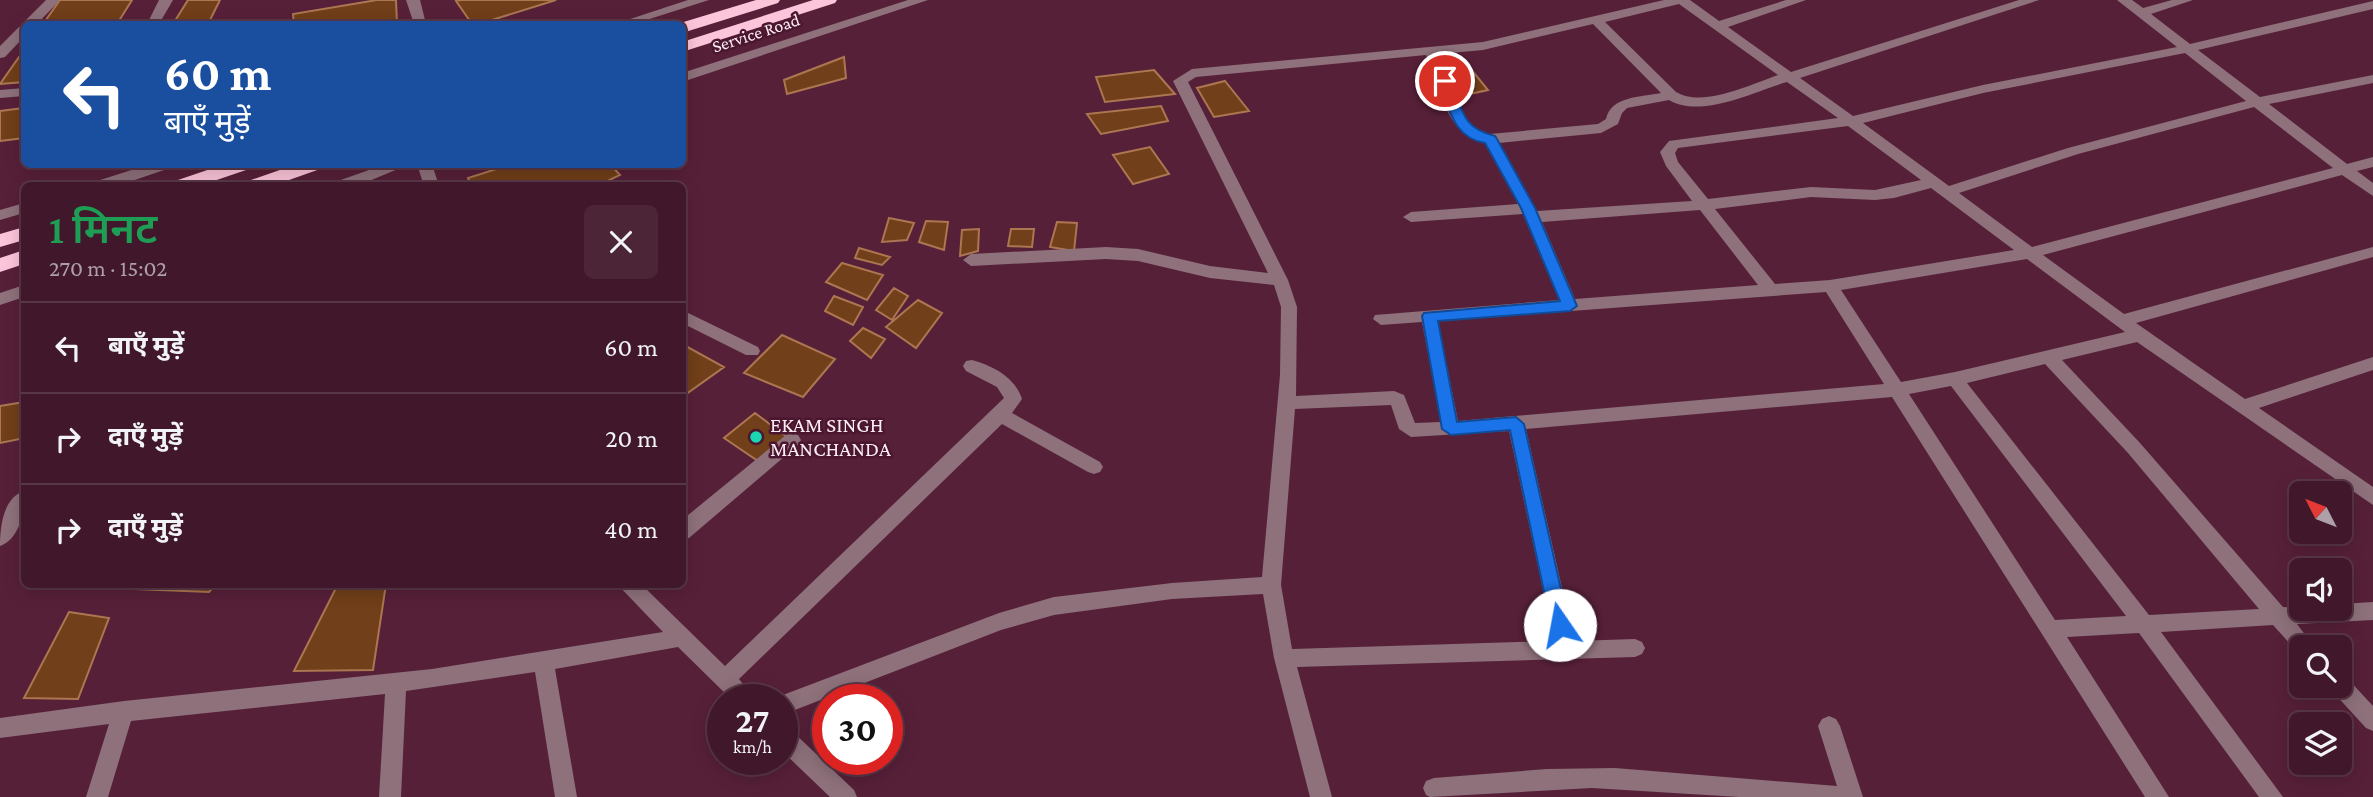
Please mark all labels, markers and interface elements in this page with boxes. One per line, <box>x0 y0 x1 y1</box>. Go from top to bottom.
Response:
street label: Service Road <box>710 9 803 57</box>
text: 60 m <box>164 46 271 101</box>
icon: left <box>49 49 140 140</box>
pin <box>1415 51 1475 111</box>
icon: arrive <box>1426 62 1464 100</box>
text: बाएँ मुड़ें <box>164 104 251 140</box>
text: 1 मिनट <box>49 205 157 252</box>
button: close <box>584 205 658 279</box>
text: 270 m · 15:02 <box>49 255 167 281</box>
icon: left <box>49 329 87 367</box>
text: बाएँ मुड़ें <box>108 331 184 360</box>
text: 60 m <box>604 333 658 362</box>
place label: EKAM SINGH MANCHANDA <box>770 413 891 461</box>
icon: right <box>49 420 87 458</box>
text: दाएँ मुड़ें <box>108 422 183 451</box>
text: 20 m <box>605 424 658 453</box>
marker: EKAM SINGH MANCHANDA <box>748 429 764 445</box>
north arrow <box>2289 481 2352 544</box>
map controls <box>2289 481 2352 775</box>
icon: right <box>49 511 87 549</box>
text: दाएँ मुड़ें <box>108 513 183 542</box>
text: 40 m <box>604 515 658 544</box>
button: sound <box>2289 558 2352 621</box>
position arrow <box>1523 588 1597 662</box>
button: search <box>2289 635 2352 698</box>
speed limit sign: 30 <box>812 684 903 775</box>
text: 27 <box>736 701 769 740</box>
button: layers <box>2289 712 2352 775</box>
text: km/h <box>733 737 772 757</box>

